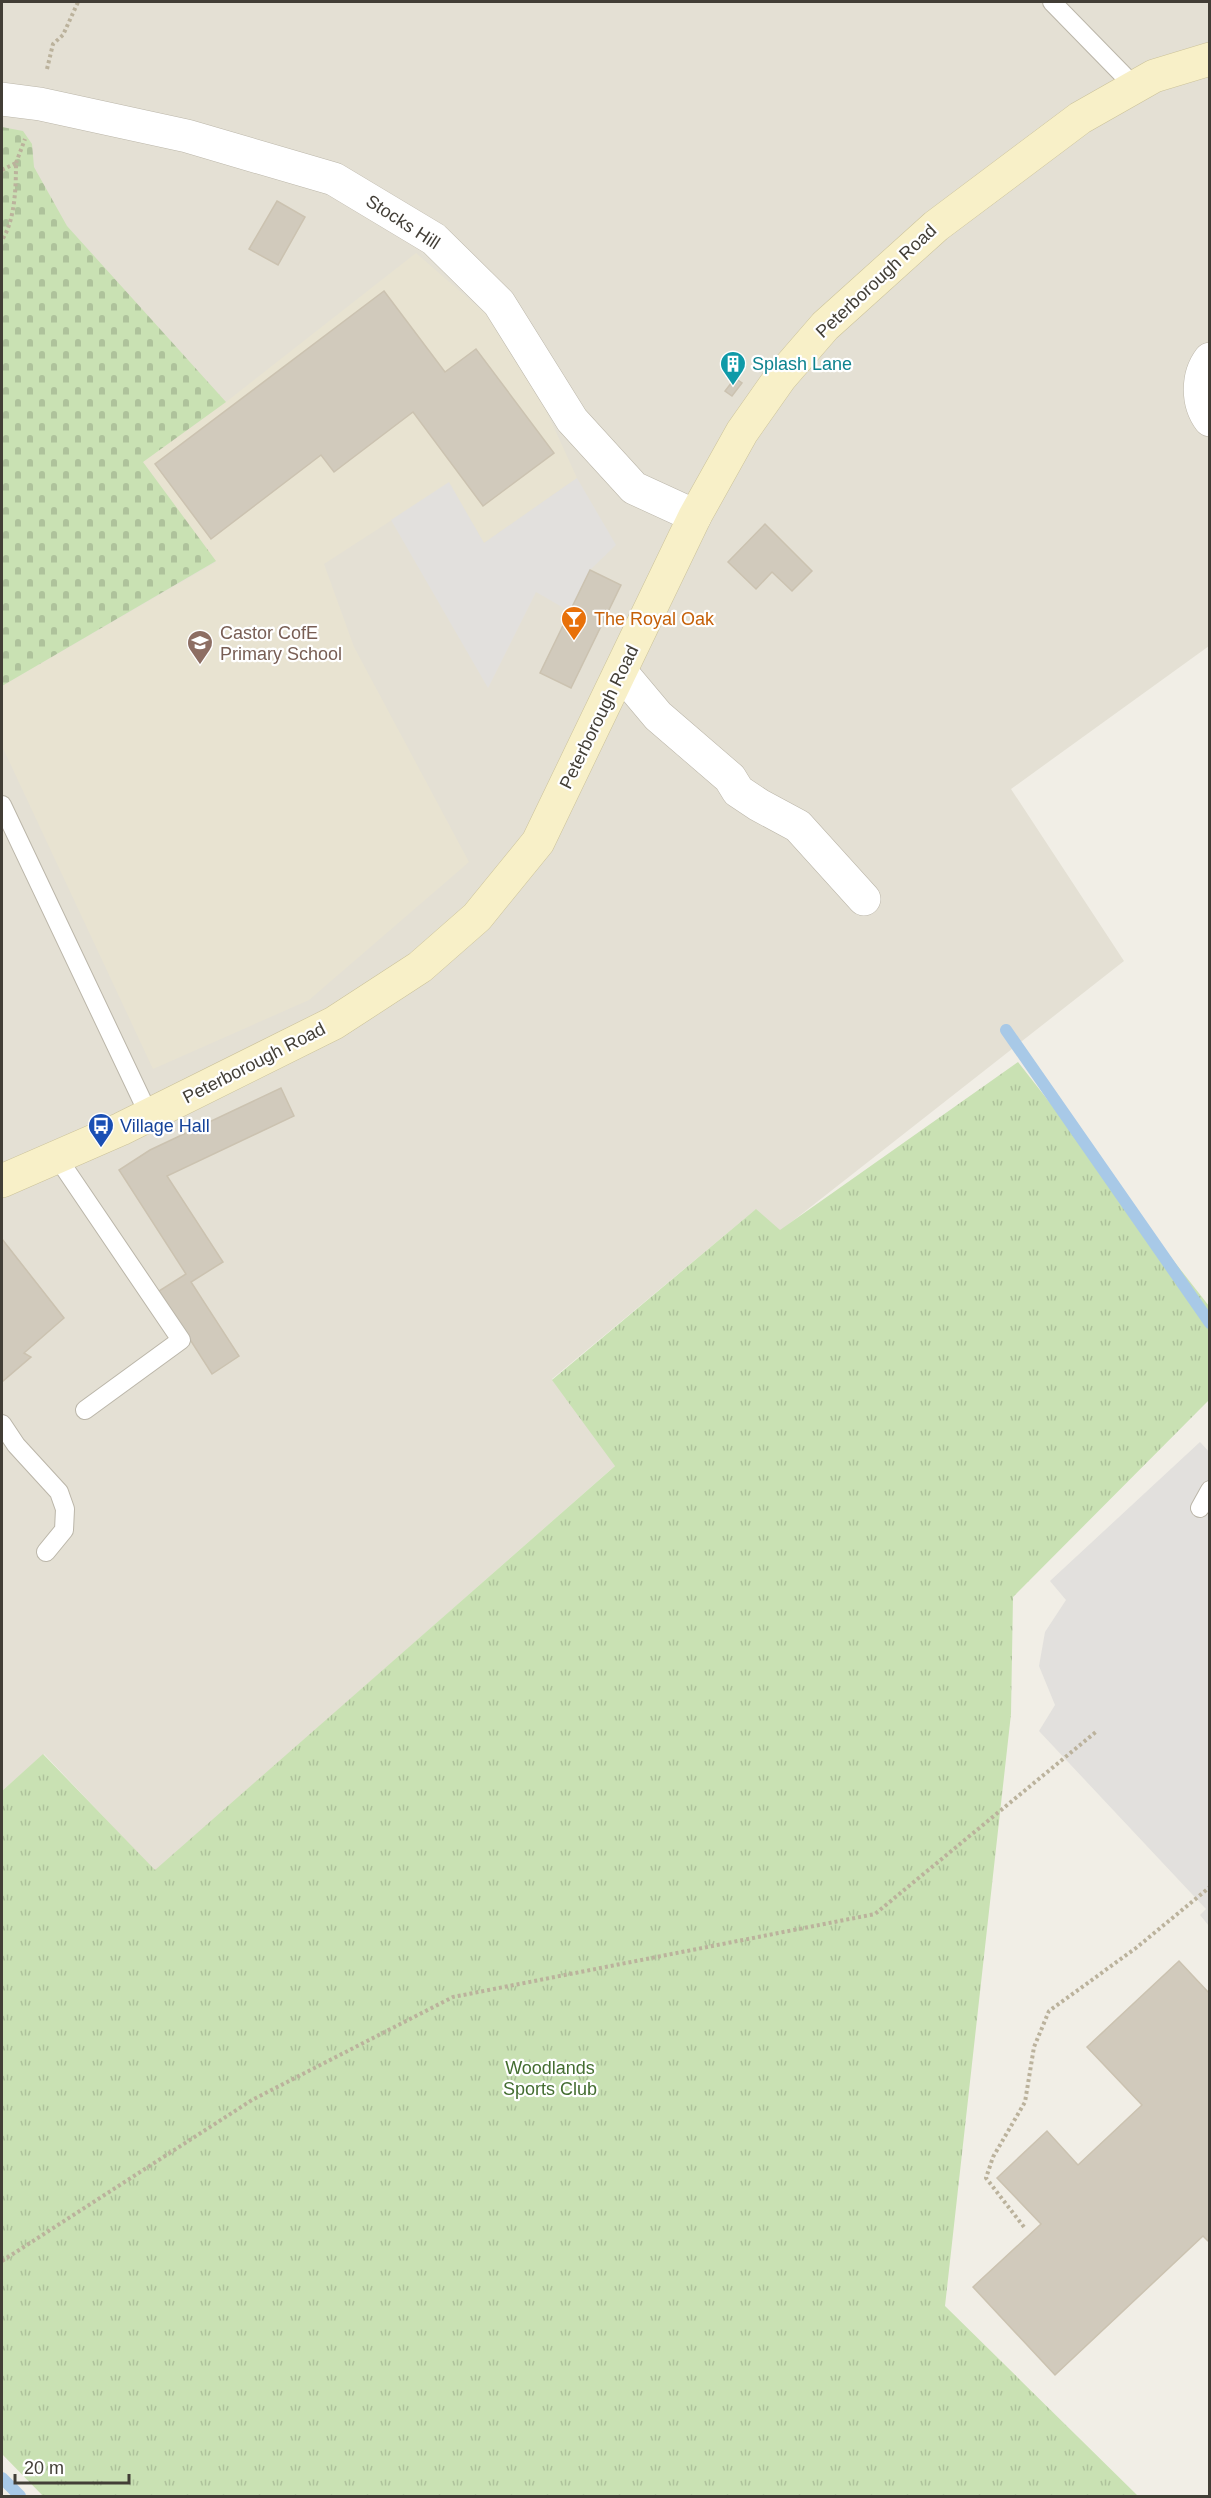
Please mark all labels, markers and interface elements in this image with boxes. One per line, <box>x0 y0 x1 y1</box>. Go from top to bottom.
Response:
street label: Stocks Hill <box>362 191 444 253</box>
street label: Peterborough Road <box>812 220 940 342</box>
building icon: Splash Lane <box>718 349 748 387</box>
place label: Splash Lane <box>752 354 852 374</box>
bar icon: The Royal Oak <box>559 604 589 642</box>
place label: The Royal Oak <box>594 609 715 629</box>
place label: Castor CofE Primary School <box>220 623 342 664</box>
school or university icon: Castor CofE Primary School <box>185 628 215 666</box>
street label: Peterborough Road <box>556 642 642 792</box>
street label: Peterborough Road <box>179 1018 329 1108</box>
bus stop icon: Village Hall <box>86 1111 116 1149</box>
place label: Village Hall <box>120 1116 210 1136</box>
park label: Woodlands Sports Club <box>503 2058 597 2099</box>
scale bar <box>15 2447 129 2485</box>
text: 20 m <box>24 2458 64 2478</box>

